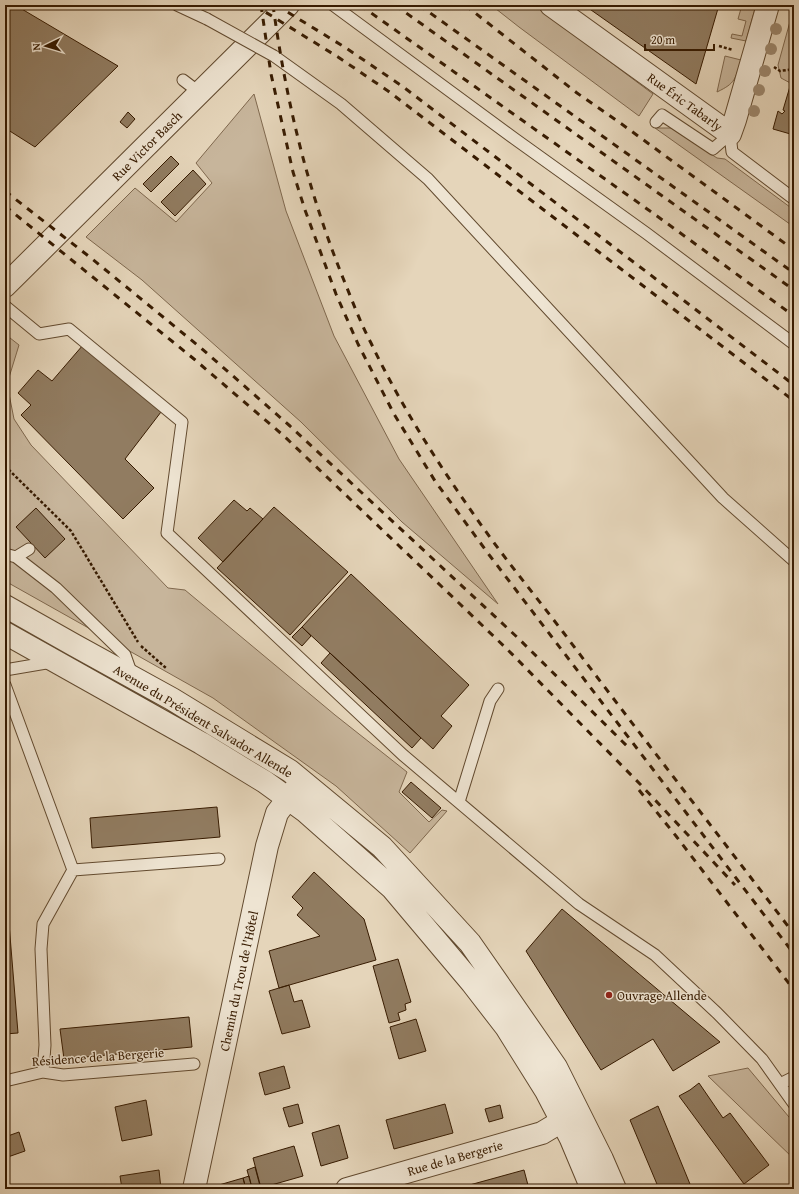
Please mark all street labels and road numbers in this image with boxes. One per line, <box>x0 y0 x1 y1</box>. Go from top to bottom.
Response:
street label: Rue Éric Tabarly <box>643 68 727 136</box>
street label: Rue Victor Basch <box>108 106 187 185</box>
street label: Avenue du Président Salvador Allende <box>110 660 296 782</box>
street label: Chemin du Trou de l'Hôtel <box>215 909 263 1053</box>
street label: Résidence de la Bergerie <box>31 1043 165 1071</box>
street label: Rue de la Bergerie <box>405 1135 505 1181</box>

